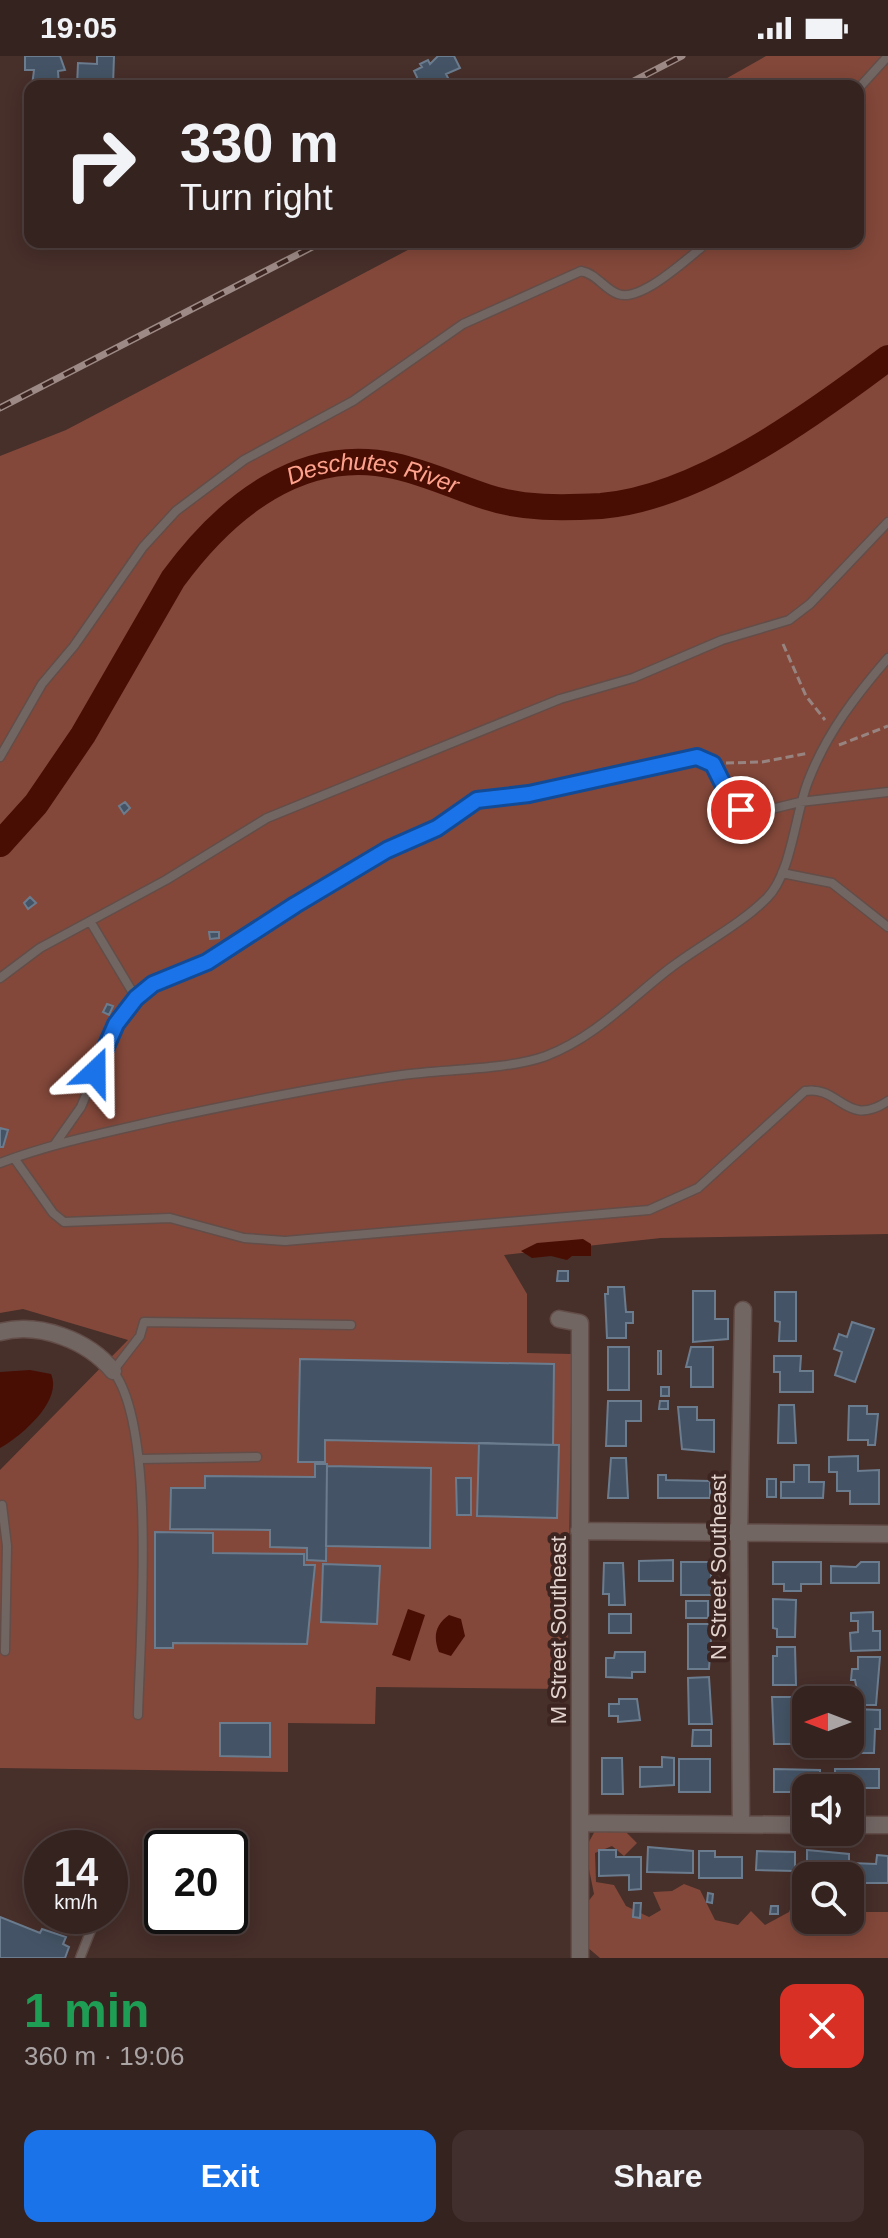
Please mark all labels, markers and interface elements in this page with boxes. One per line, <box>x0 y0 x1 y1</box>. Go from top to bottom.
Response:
text: 19:05 <box>40 11 117 44</box>
text: 330 m <box>180 111 339 174</box>
icon: right <box>48 112 152 216</box>
text: Turn right <box>180 177 333 218</box>
water label: Deschutes River <box>282 448 464 499</box>
pin <box>707 776 775 844</box>
icon: arrive <box>719 788 763 832</box>
position arrow <box>53 1030 137 1114</box>
street label: N Street Southeast <box>706 1474 731 1660</box>
street label: M Street Southeast <box>546 1536 571 1724</box>
north arrow <box>792 1686 864 1758</box>
map controls <box>792 1686 864 1934</box>
button: sound <box>792 1774 864 1846</box>
speed limit sign: 20 <box>144 1830 248 1934</box>
text: 14 <box>54 1850 98 1894</box>
button: search <box>792 1862 864 1934</box>
text: km/h <box>54 1891 98 1913</box>
text: 1 min <box>24 1984 149 2037</box>
button: close <box>780 1984 864 2068</box>
text: 360 m · 19:06 <box>24 2041 184 2071</box>
button: Exit <box>24 2130 436 2222</box>
button: Share <box>452 2130 864 2222</box>

